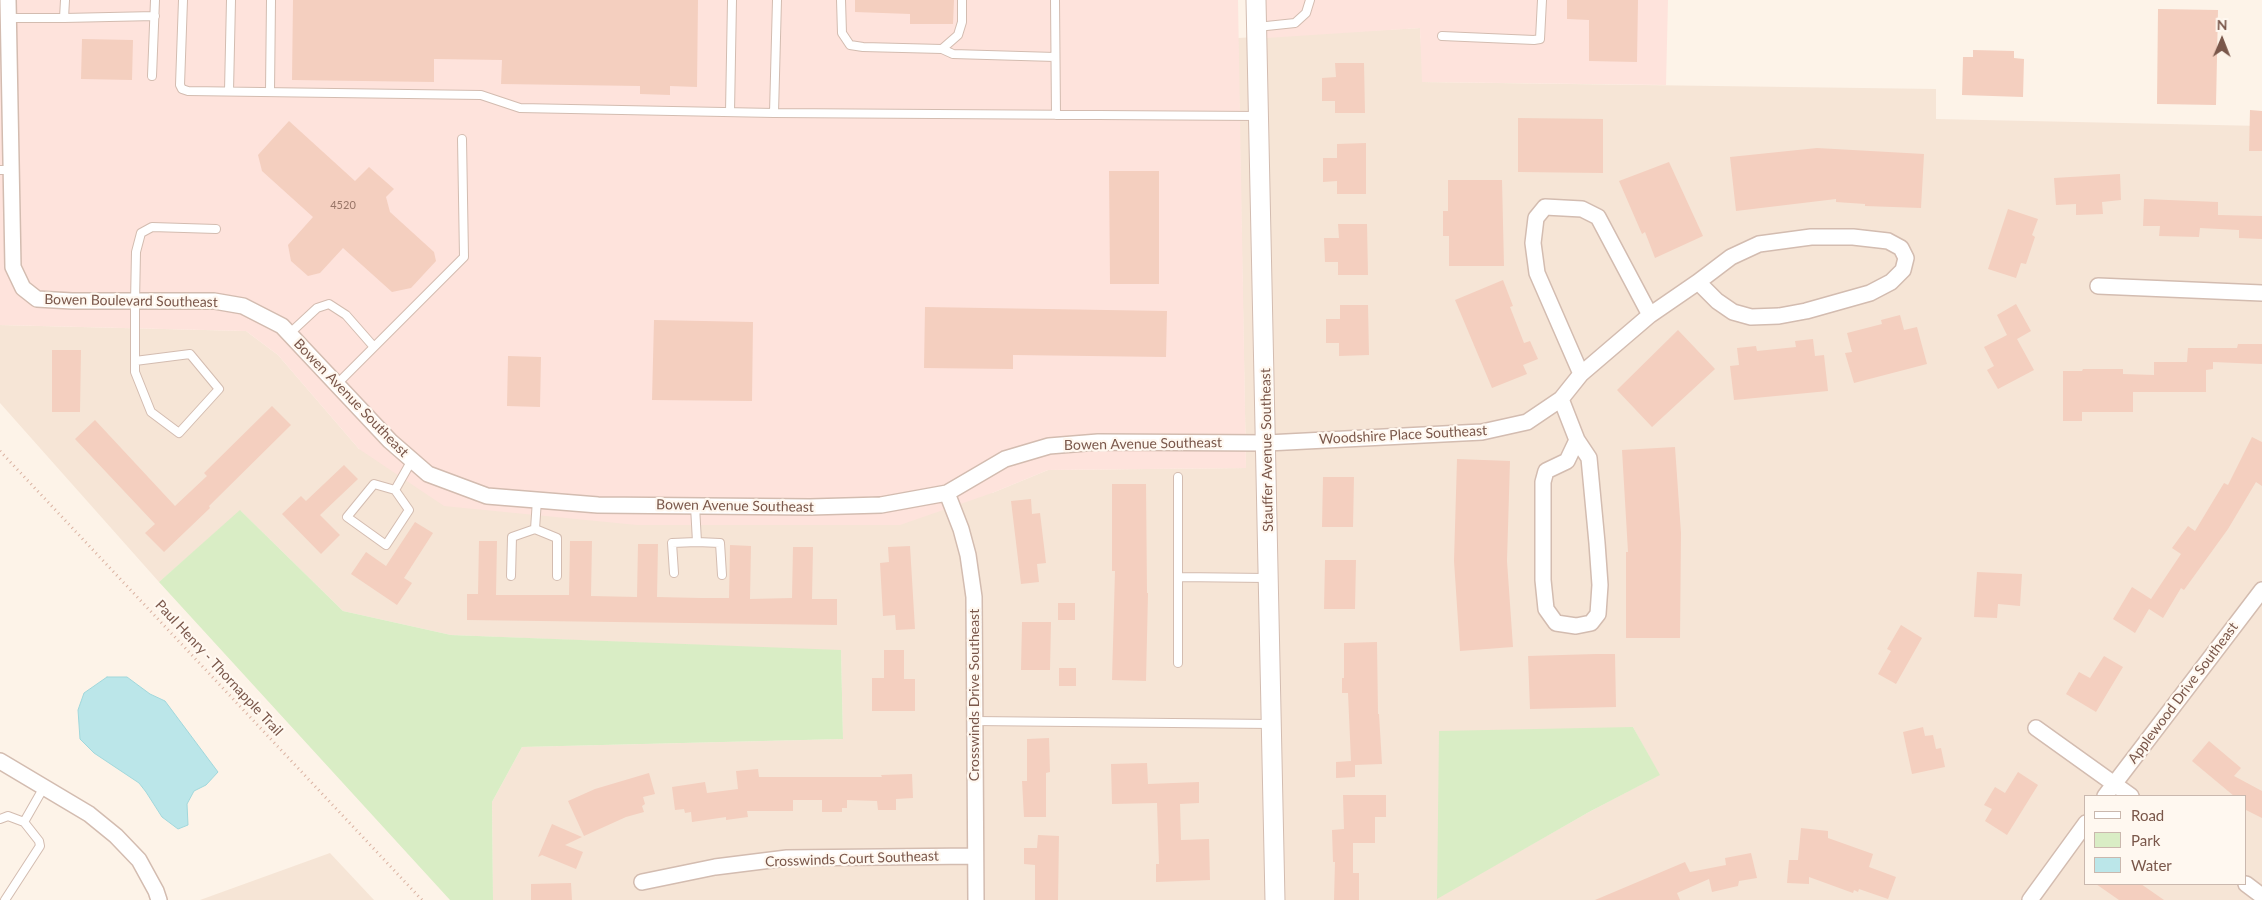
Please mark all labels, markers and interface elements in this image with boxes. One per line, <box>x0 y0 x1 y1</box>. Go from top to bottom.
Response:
north arrow <box>2197 15 2247 65</box>
text: N <box>2217 16 2228 33</box>
house number: 4520 <box>330 198 356 212</box>
street label: Bowen Boulevard Southeast <box>44 291 218 311</box>
street label: Bowen Avenue Southeast <box>290 335 412 461</box>
street label: Stauffer Avenue Southeast <box>1257 368 1277 532</box>
street label: Woodshire Place Southeast <box>1319 422 1487 448</box>
street label: Bowen Avenue Southeast <box>1064 434 1222 454</box>
street label: Bowen Avenue Southeast <box>656 496 814 516</box>
street label: Paul Henry - Thornapple Trail <box>152 597 286 739</box>
street label: Crosswinds Drive Southeast <box>966 609 982 781</box>
street label: Applewood Drive Southeast <box>2124 619 2242 767</box>
legend <box>2084 795 2247 885</box>
text: Road <box>2131 806 2164 824</box>
text: Park <box>2131 831 2160 849</box>
street label: Crosswinds Court Southeast <box>765 848 939 870</box>
text: Water <box>2131 856 2172 874</box>

